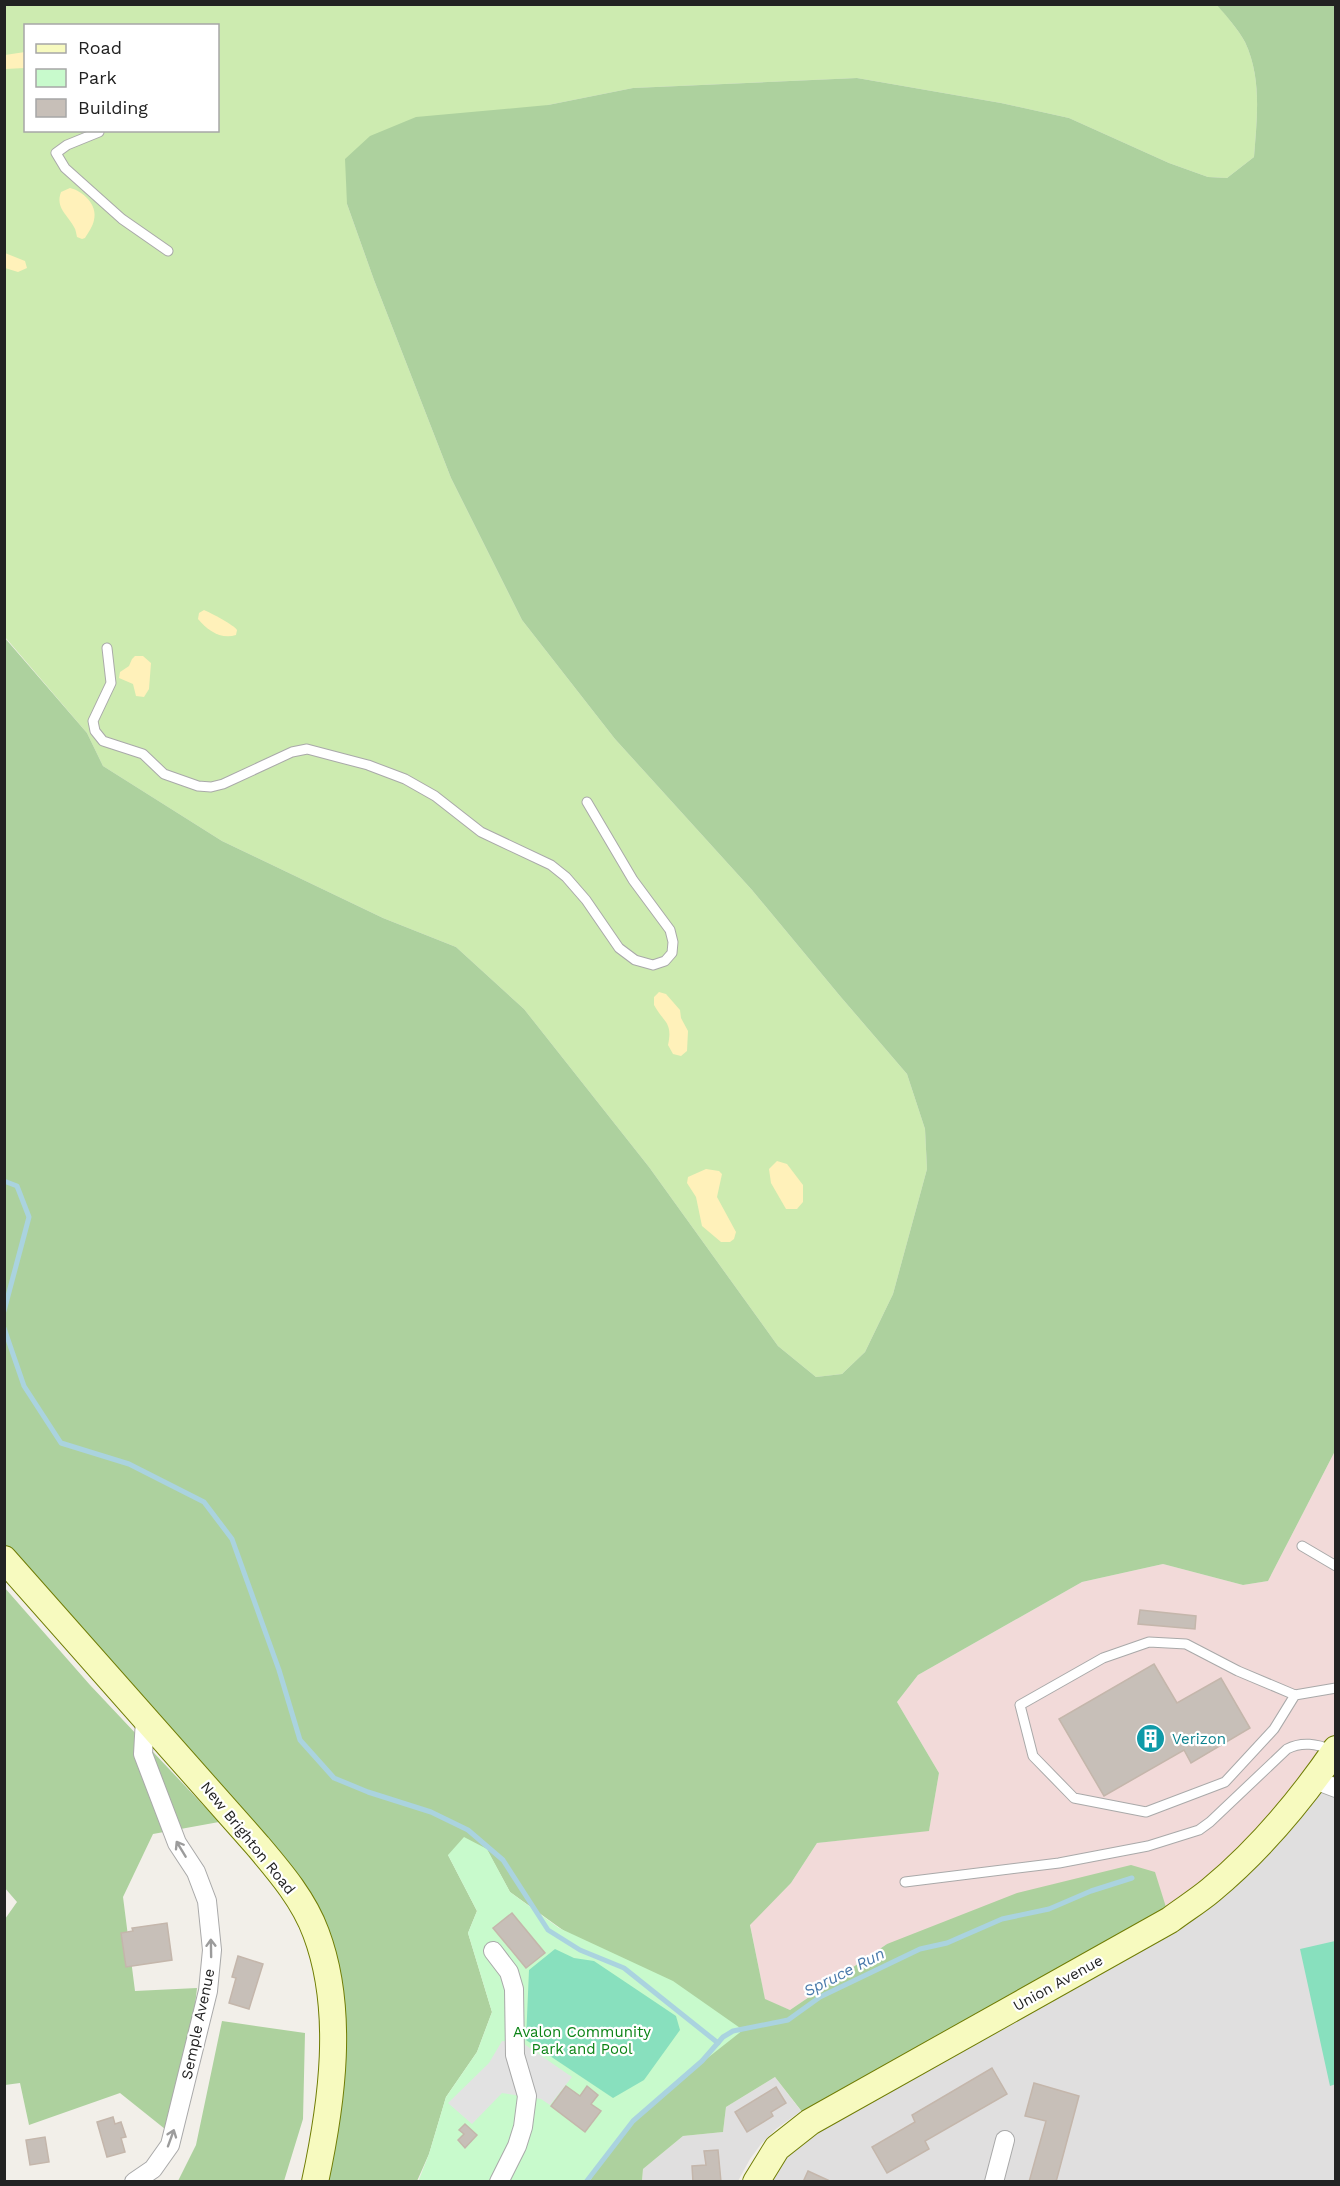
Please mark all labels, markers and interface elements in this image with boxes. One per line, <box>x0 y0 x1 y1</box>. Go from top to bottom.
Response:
legend <box>24 24 219 132</box>
text: Road <box>78 37 122 58</box>
text: Park <box>78 67 117 88</box>
text: Building <box>78 97 148 118</box>
building icon: Verizon <box>1135 1723 1167 1755</box>
place label: Verizon <box>1172 1730 1226 1748</box>
street label: New Brighton Road <box>197 1778 299 1898</box>
one-way arrow <box>175 1840 187 1857</box>
one-way arrow <box>205 1939 217 1959</box>
water label: Spruce Run <box>800 1944 888 2000</box>
street label: Union Avenue <box>1010 1951 1106 2015</box>
street label: Semple Avenue <box>177 1967 219 2081</box>
park label: Avalon Community Park and Pool <box>513 2023 651 2058</box>
one-way arrow <box>166 2130 177 2148</box>

